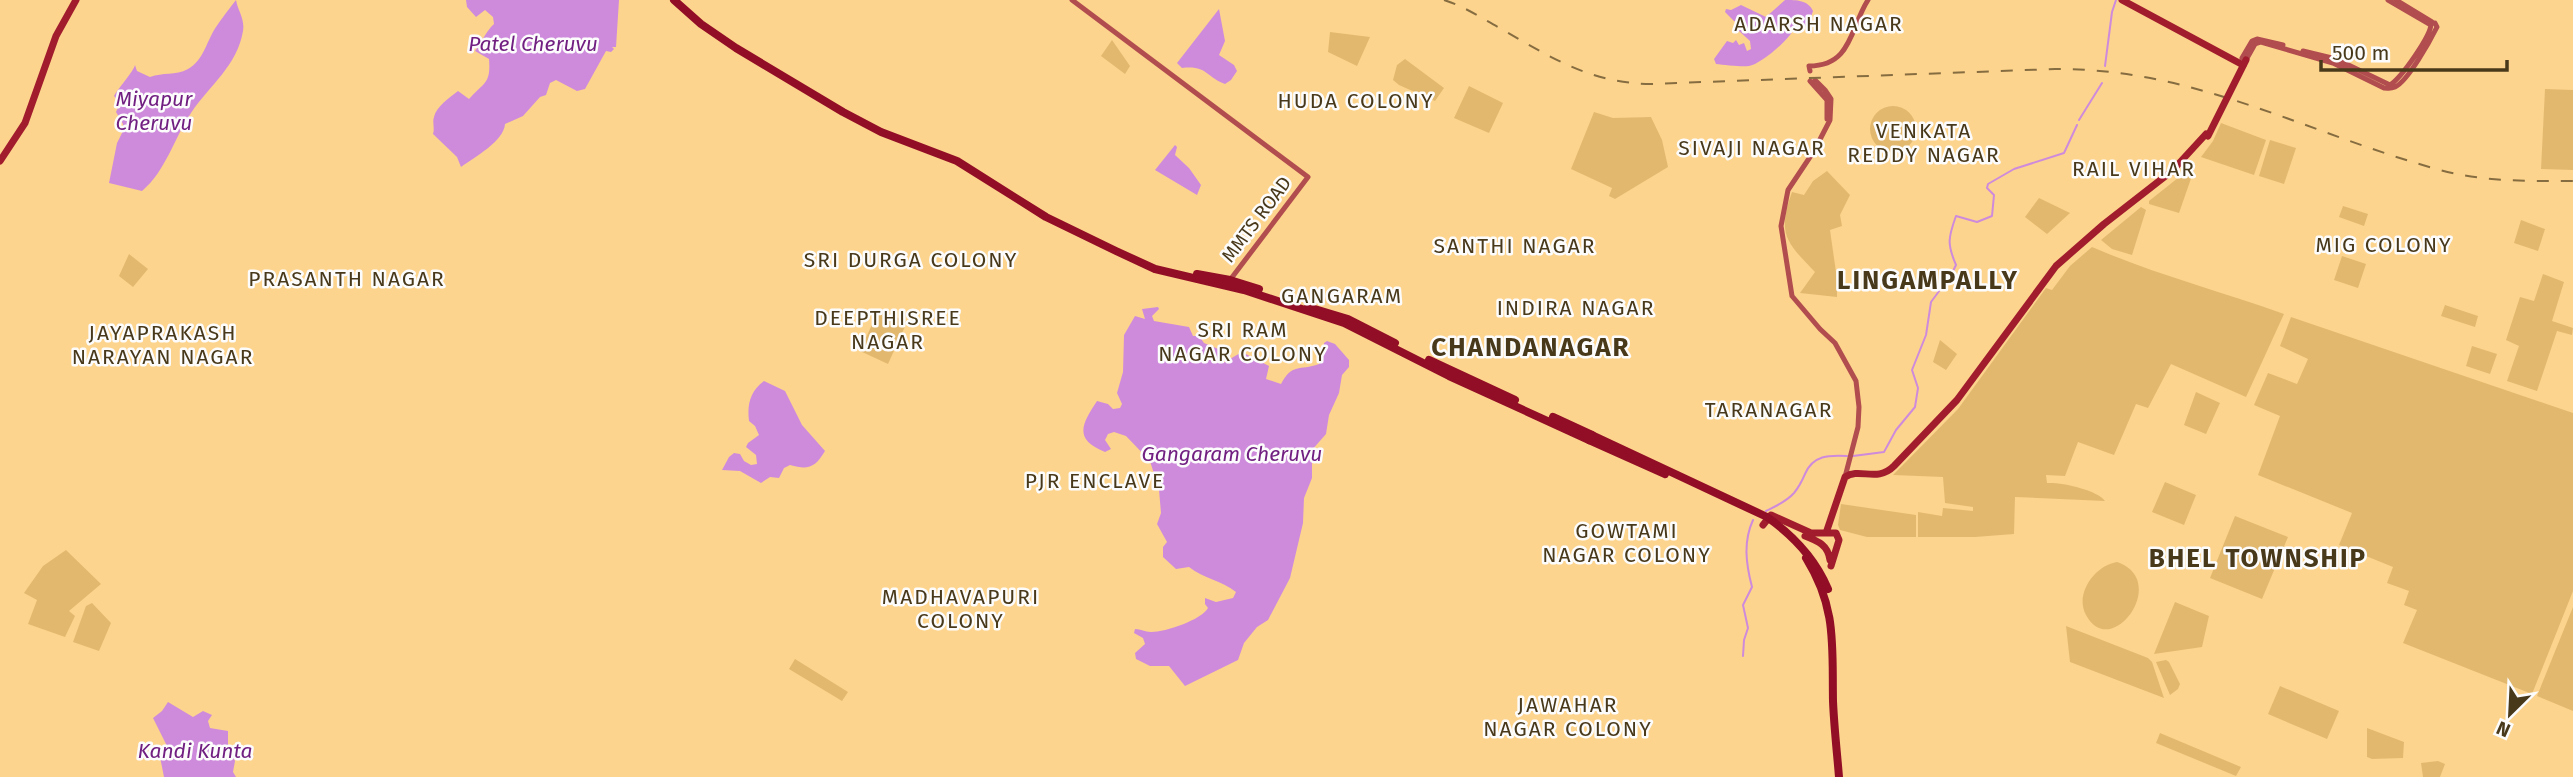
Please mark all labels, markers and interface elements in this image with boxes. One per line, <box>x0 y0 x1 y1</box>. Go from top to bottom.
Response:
district label: ADARSH NAGAR <box>1734 11 1904 37</box>
scale bar <box>2321 28 2506 72</box>
water label: Patel Cheruvu <box>468 31 598 57</box>
text: 500 m <box>2332 40 2390 66</box>
water label: Miyapur Cheruvu <box>116 86 193 136</box>
district label: HUDA COLONY <box>1278 88 1434 114</box>
district label: VENKATA REDDY NAGAR <box>1847 118 2001 168</box>
district label: SIVAJI NAGAR <box>1678 135 1826 161</box>
district label: RAIL VIHAR <box>2072 156 2196 182</box>
street label: MMTS ROAD <box>1217 172 1296 267</box>
district label: MIG COLONY <box>2315 232 2453 258</box>
district label: SANTHI NAGAR <box>1434 233 1596 259</box>
district label: SRI DURGA COLONY <box>804 247 1018 273</box>
district label: LINGAMPALLY <box>1837 265 2019 296</box>
district label: PRASANTH NAGAR <box>248 266 446 292</box>
district label: GANGARAM <box>1281 283 1403 309</box>
district label: INDIRA NAGAR <box>1497 295 1655 321</box>
district label: DEEPTHISREE NAGAR <box>814 305 962 355</box>
district label: SRI RAM NAGAR COLONY <box>1158 317 1328 367</box>
district label: JAYAPRAKASH NARAYAN NAGAR <box>72 320 254 370</box>
district label: CHANDANAGAR <box>1431 332 1631 363</box>
district label: TARANAGAR <box>1705 397 1833 423</box>
water label: Gangaram Cheruvu <box>1142 441 1322 467</box>
district label: PJR ENCLAVE <box>1025 468 1165 494</box>
district label: GOWTAMI NAGAR COLONY <box>1542 518 1712 568</box>
district label: BHEL TOWNSHIP <box>2149 543 2367 574</box>
district label: MADHAVAPURI COLONY <box>882 584 1040 634</box>
north arrow <box>2475 679 2545 749</box>
district label: JAWAHAR NAGAR COLONY <box>1483 692 1653 742</box>
text: N <box>2493 716 2514 742</box>
water label: Kandi Kunta <box>137 738 253 764</box>

